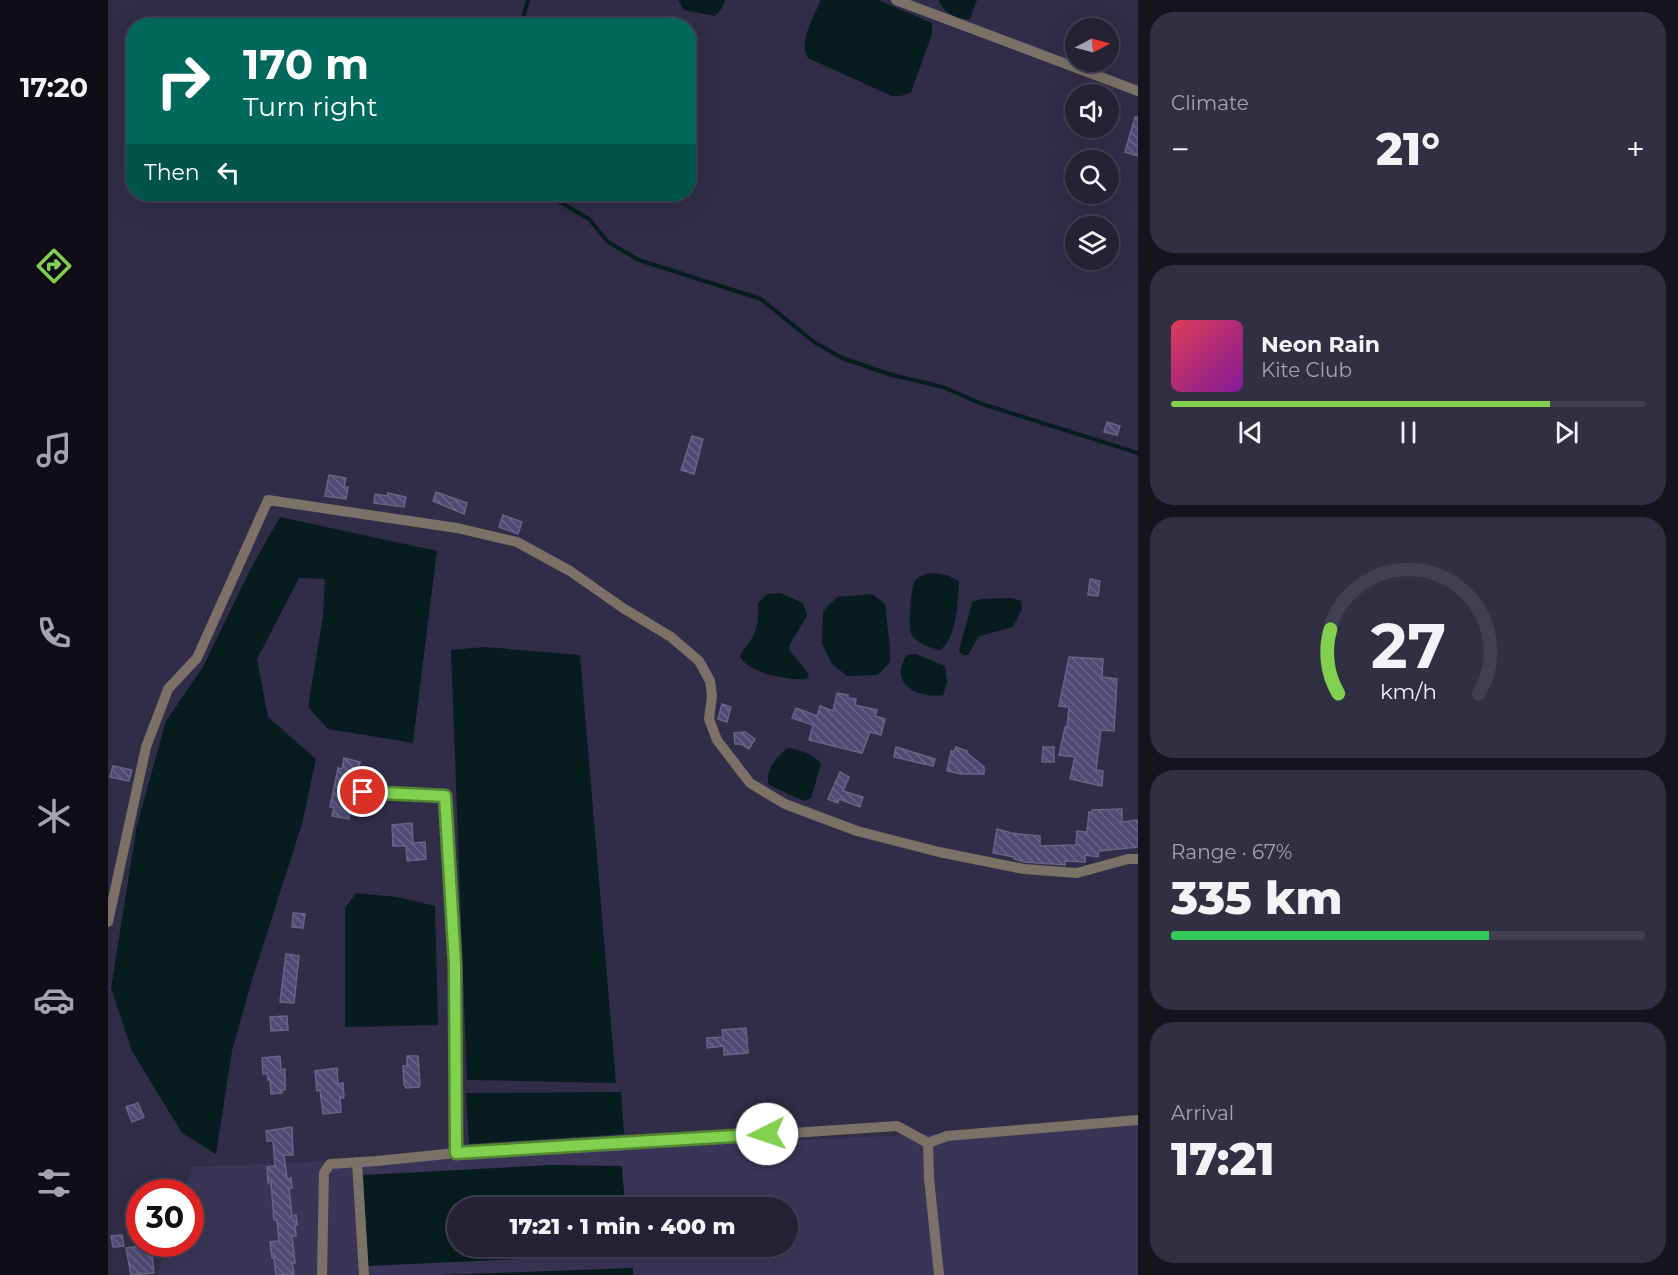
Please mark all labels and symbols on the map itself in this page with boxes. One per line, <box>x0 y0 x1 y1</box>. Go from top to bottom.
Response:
north arrow <box>1065 18 1119 72</box>
pin <box>337 766 388 817</box>
position arrow <box>735 1102 799 1166</box>
speed limit sign: 30 <box>126 1179 204 1257</box>

